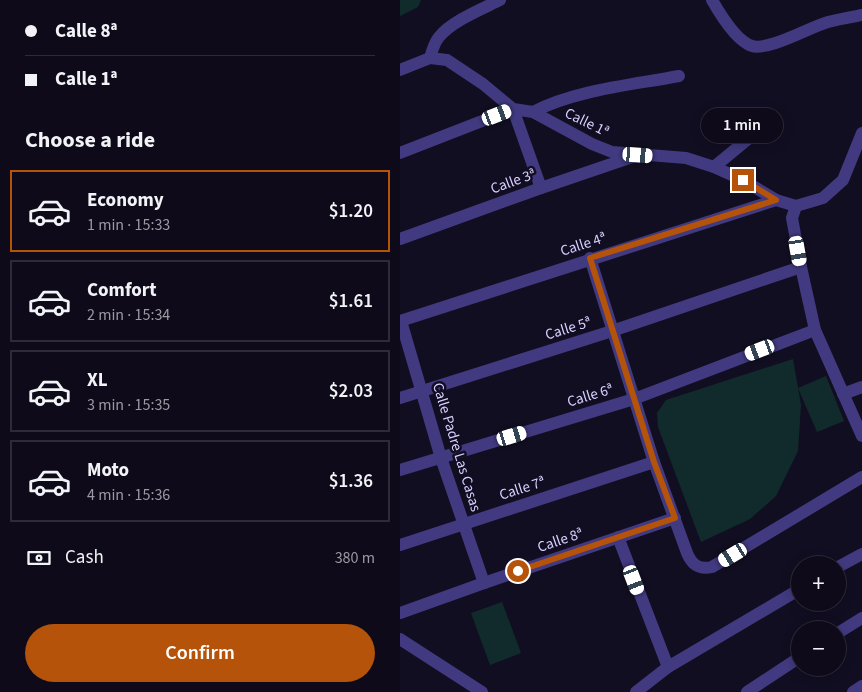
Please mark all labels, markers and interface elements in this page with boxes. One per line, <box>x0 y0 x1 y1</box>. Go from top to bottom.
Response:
text: Calle 8ª <box>55 18 117 45</box>
text: Calle 1ª <box>55 66 117 93</box>
car <box>480 103 513 127</box>
street label: Calle 1ª <box>561 103 612 142</box>
callout: 1 min <box>702 108 784 142</box>
text: 1 min <box>723 114 761 136</box>
text: Choose a ride <box>25 124 155 156</box>
car <box>622 146 653 164</box>
street label: Calle 3ª <box>488 164 539 199</box>
route end <box>732 169 754 191</box>
text: Economy <box>87 187 164 214</box>
icon: car <box>27 189 72 234</box>
text: $1.20 <box>329 198 373 225</box>
text: 1 min · 15:33 <box>87 214 170 236</box>
street label: Calle 4ª <box>558 227 609 262</box>
car <box>788 235 807 267</box>
text: Comfort <box>87 277 157 304</box>
icon: car <box>27 279 72 324</box>
text: $1.61 <box>329 288 373 315</box>
text: 2 min · 15:34 <box>87 304 170 326</box>
street label: Calle 5ª <box>543 312 594 345</box>
car <box>743 338 776 362</box>
text: XL <box>87 367 108 394</box>
icon: car <box>27 369 72 414</box>
text: $2.03 <box>329 378 373 405</box>
street label: Calle 6ª <box>565 379 616 412</box>
street label: Calle Padre Las Casas <box>427 380 486 514</box>
text: 3 min · 15:35 <box>87 394 170 416</box>
car <box>495 424 528 448</box>
text: Moto <box>87 457 129 484</box>
icon: car <box>27 459 72 504</box>
text: $1.36 <box>329 468 373 495</box>
street label: Calle 7ª <box>497 471 548 506</box>
text: 4 min · 15:36 <box>87 484 170 506</box>
street label: Calle 8ª <box>535 523 586 558</box>
car <box>716 541 749 569</box>
icon: cash <box>25 544 53 572</box>
text: Cash <box>65 544 104 571</box>
text: 380 m <box>335 547 375 569</box>
map controls <box>791 556 846 676</box>
button: + <box>791 556 846 611</box>
route start <box>507 560 529 582</box>
car <box>621 563 646 597</box>
button: − <box>791 621 846 676</box>
button: Confirm <box>25 624 375 682</box>

